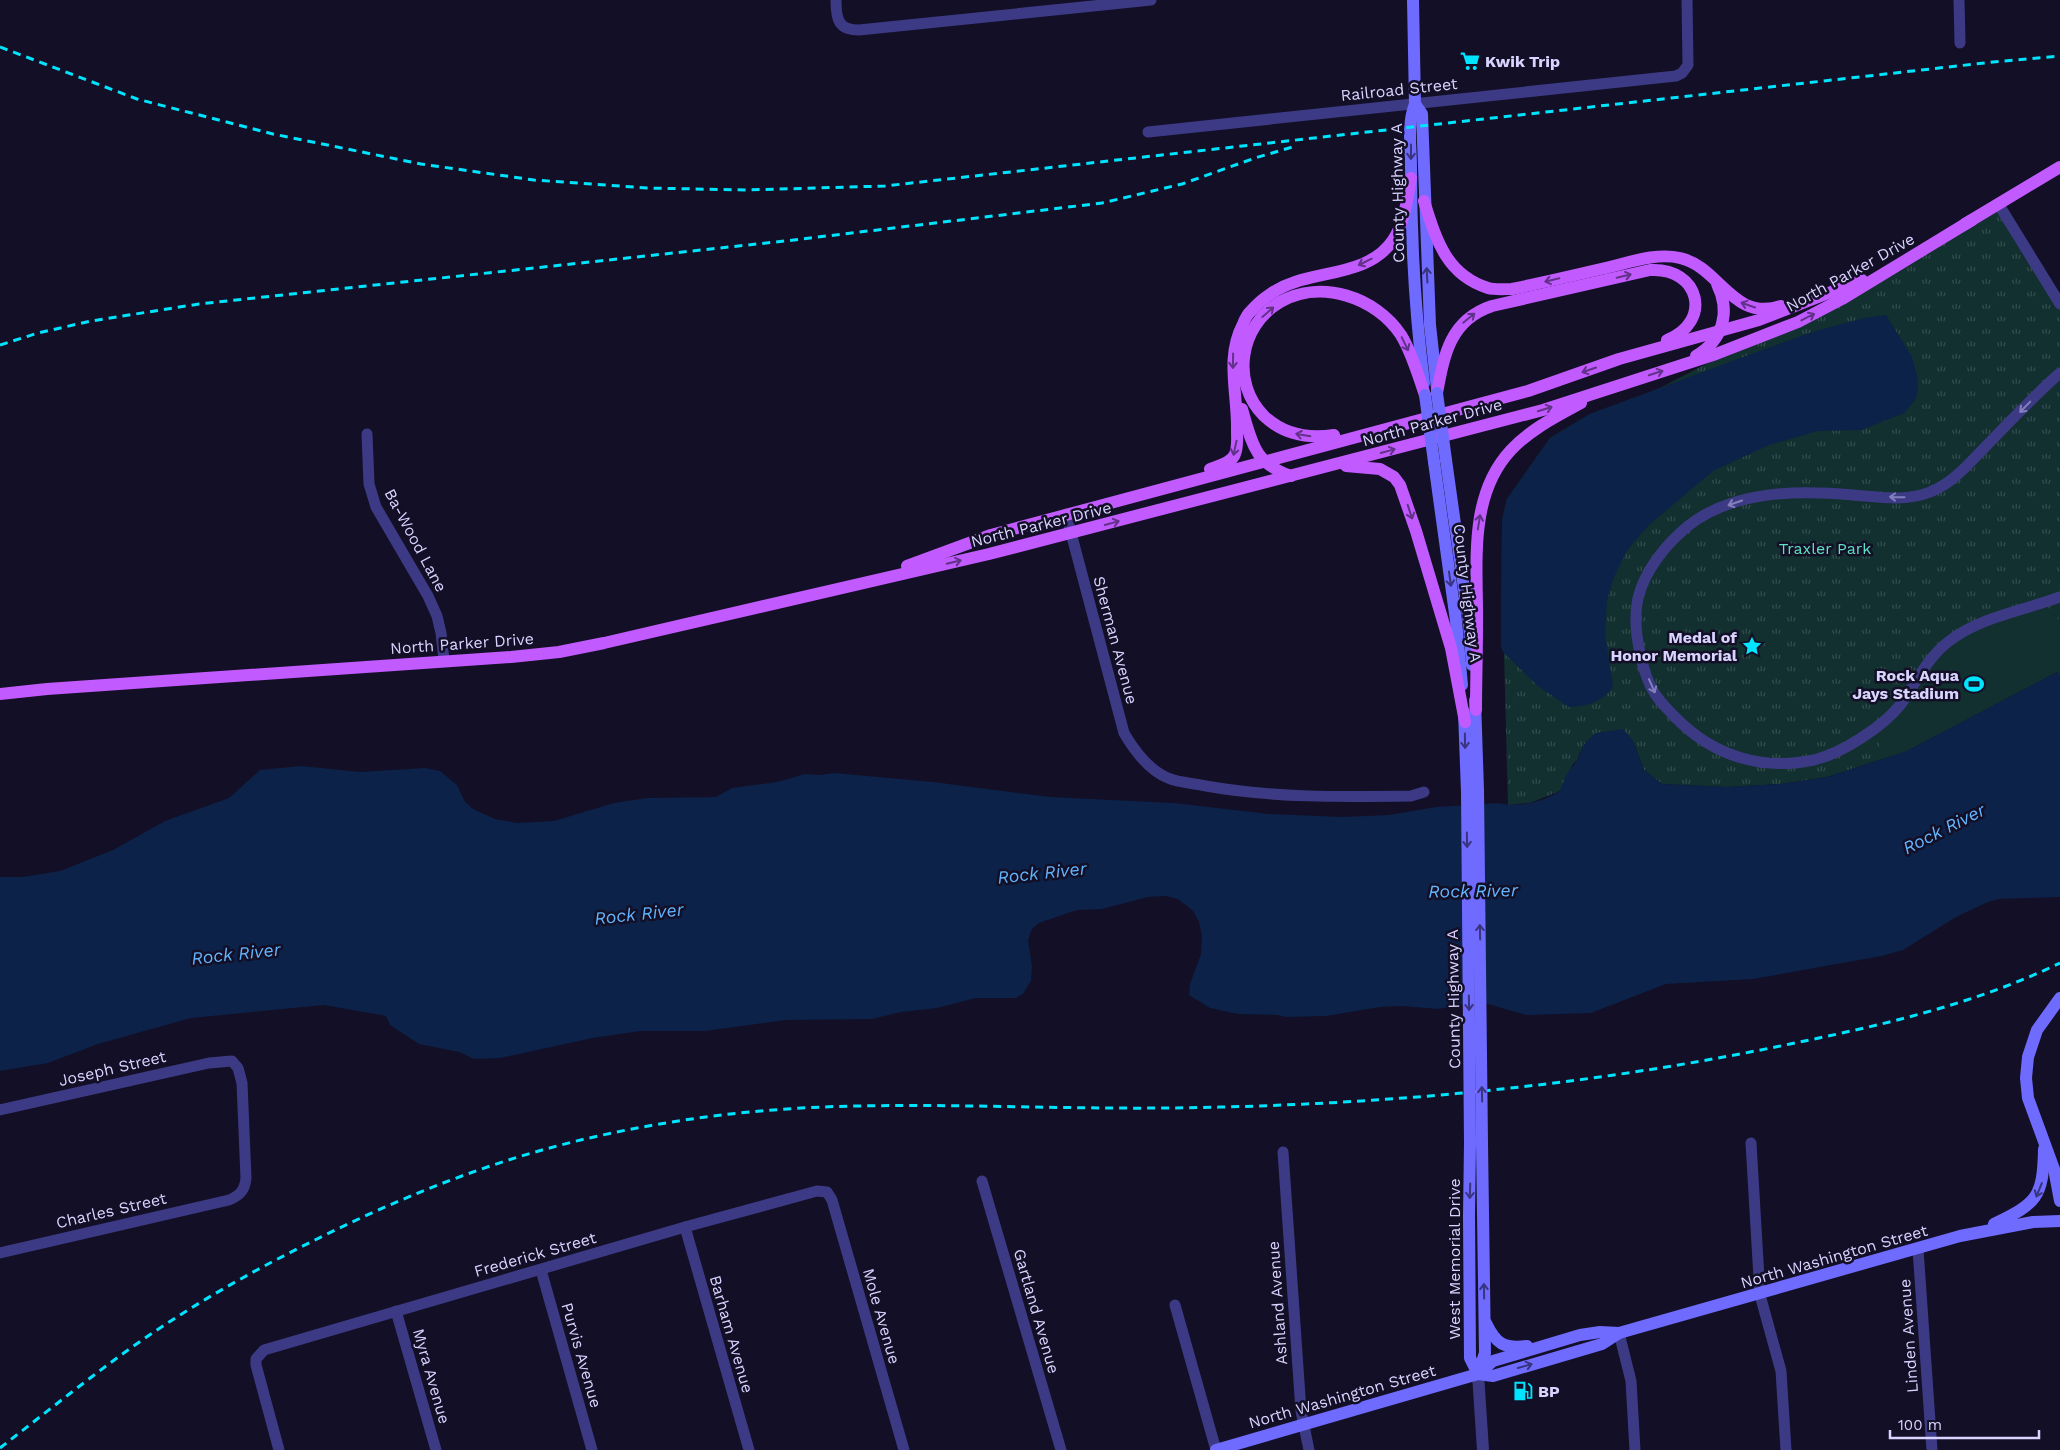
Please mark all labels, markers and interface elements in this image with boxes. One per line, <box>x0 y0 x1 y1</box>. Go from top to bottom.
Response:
supermarket icon: Kwik Trip <box>1459 50 1481 72</box>
place label: Kwik Trip <box>1485 52 1560 71</box>
street label: Railroad Street <box>1340 74 1459 105</box>
street label: County Highway A <box>1387 123 1408 263</box>
one-way arrow <box>1406 143 1416 159</box>
street label: North Parker Drive <box>1783 229 1918 316</box>
one-way arrow <box>1357 257 1372 267</box>
one-way arrow <box>1423 267 1432 283</box>
one-way arrow <box>1616 271 1632 280</box>
one-way arrow <box>1545 276 1561 285</box>
one-way arrow <box>1741 300 1756 309</box>
one-way arrow <box>1262 306 1275 317</box>
one-way arrow <box>1800 312 1815 321</box>
one-way arrow <box>1462 313 1475 324</box>
one-way arrow <box>1400 337 1410 352</box>
one-way arrow <box>1228 352 1238 368</box>
one-way arrow <box>1581 366 1597 375</box>
one-way arrow <box>1647 368 1663 377</box>
street label: North Parker Drive <box>1360 395 1504 450</box>
one-way arrow <box>2019 400 2031 413</box>
one-way arrow <box>1536 403 1552 413</box>
one-way arrow <box>1296 430 1312 440</box>
one-way arrow <box>1230 440 1239 456</box>
one-way arrow <box>1379 445 1395 455</box>
street label: Ba-Wood Lane <box>380 485 451 595</box>
one-way arrow <box>1889 493 1905 502</box>
street label: North Parker Drive <box>969 498 1113 551</box>
one-way arrow <box>1728 499 1744 508</box>
one-way arrow <box>1406 504 1415 519</box>
one-way arrow <box>1475 514 1485 530</box>
one-way arrow <box>1104 518 1120 527</box>
street label: County Highway A <box>1450 523 1485 664</box>
park label: Traxler Park <box>1779 539 1871 558</box>
one-way arrow <box>946 557 962 566</box>
one-way arrow <box>1446 571 1456 587</box>
street label: Sherman Avenue <box>1089 574 1142 706</box>
place label: Medal of Honor Memorial <box>1610 628 1738 665</box>
street label: North Parker Drive <box>389 629 535 658</box>
place icon: Medal of Honor Memorial <box>1741 635 1763 657</box>
place label: Rock Aqua Jays Stadium <box>1852 666 1960 703</box>
sports icon: Rock Aqua Jays Stadium <box>1963 673 1985 695</box>
one-way arrow <box>1647 678 1657 693</box>
one-way arrow <box>1460 732 1470 749</box>
water label: Rock River <box>1899 798 1989 858</box>
one-way arrow <box>1462 832 1472 848</box>
water label: Rock River <box>996 857 1089 888</box>
water label: Rock River <box>1428 879 1519 902</box>
water label: Rock River <box>593 898 686 929</box>
one-way arrow <box>1475 924 1485 940</box>
street label: County Highway A <box>1443 929 1464 1069</box>
water label: Rock River <box>190 938 283 969</box>
one-way arrow <box>1464 994 1474 1011</box>
street label: Joseph Street <box>57 1047 168 1090</box>
one-way arrow <box>1477 1086 1487 1102</box>
street label: West Memorial Drive <box>1445 1178 1464 1340</box>
one-way arrow <box>2033 1182 2043 1197</box>
one-way arrow <box>1465 1183 1474 1199</box>
street label: Charles Street <box>54 1188 168 1232</box>
street label: North Washington Street <box>1738 1221 1930 1292</box>
street label: Frederick Street <box>472 1228 599 1281</box>
street label: Ashland Avenue <box>1264 1240 1291 1366</box>
street label: Gartland Avenue <box>1010 1247 1063 1376</box>
street label: Mole Avenue <box>859 1266 904 1366</box>
street label: Barham Avenue <box>706 1273 757 1395</box>
street label: Linden Avenue <box>1895 1278 1922 1394</box>
one-way arrow <box>1479 1283 1489 1300</box>
street label: Purvis Avenue <box>557 1300 606 1410</box>
street label: Myra Avenue <box>409 1326 454 1426</box>
street label: North Washington Street <box>1246 1361 1438 1432</box>
one-way arrow <box>1517 1361 1533 1371</box>
fuel station icon: BP <box>1512 1380 1534 1402</box>
place label: BP <box>1538 1382 1560 1401</box>
scale bar <box>1890 1408 2039 1440</box>
text: 100 m <box>1898 1416 1942 1434</box>

